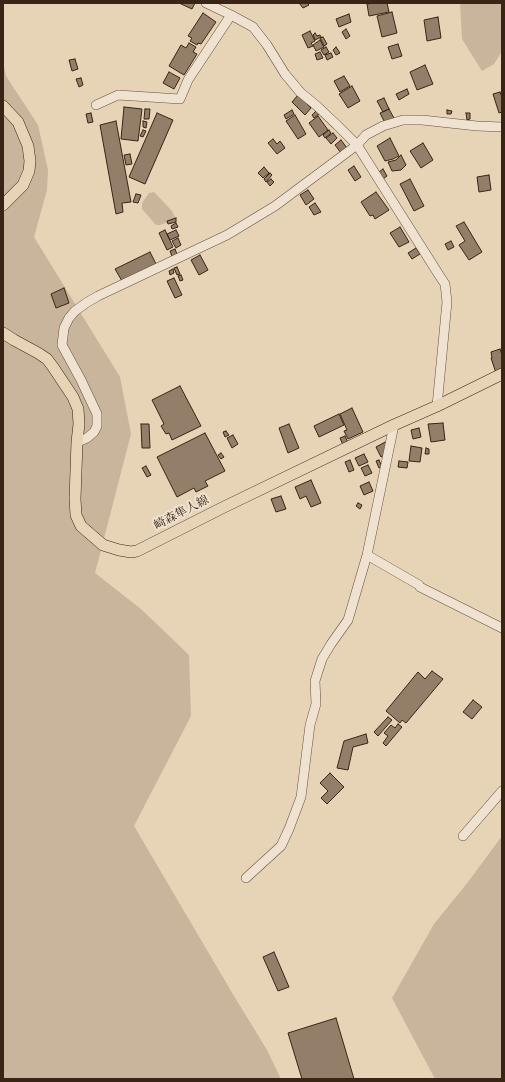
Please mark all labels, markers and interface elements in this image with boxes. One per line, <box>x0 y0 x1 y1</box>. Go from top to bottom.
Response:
street label: 崎森隼人線 <box>152 494 212 534</box>

